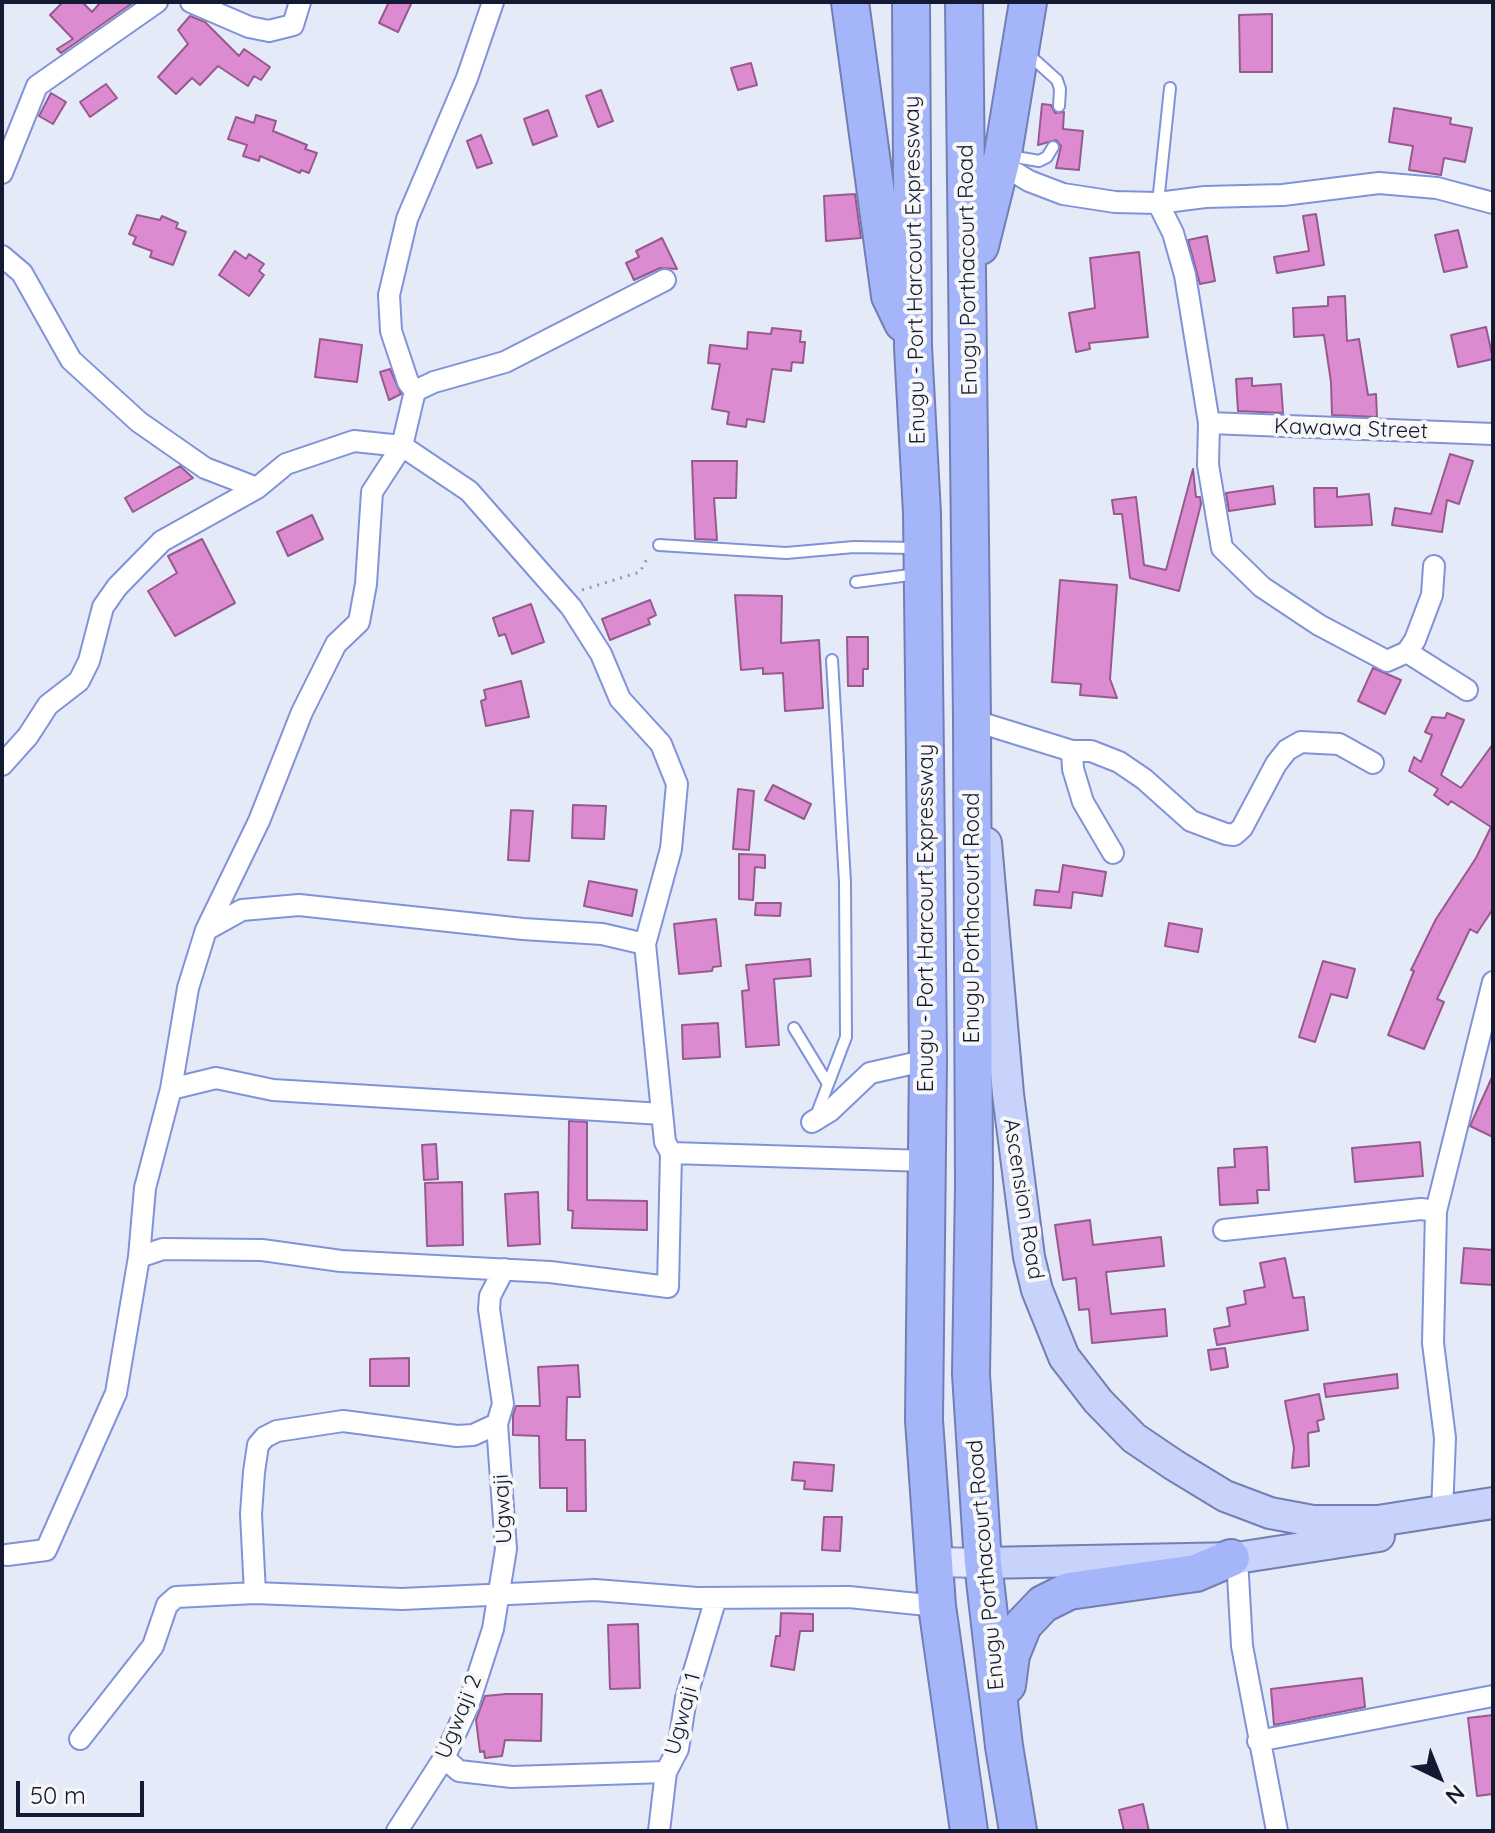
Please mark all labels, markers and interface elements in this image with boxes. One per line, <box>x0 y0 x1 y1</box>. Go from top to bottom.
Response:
street label: Enugu - Port Harcourt Expressway <box>899 96 931 444</box>
street label: Enugu Porthacourt Road <box>953 144 983 396</box>
street label: Kawawa Street <box>1274 413 1428 445</box>
street label: Enugu - Port Harcourt Expressway <box>913 744 939 1092</box>
street label: Enugu Porthacourt Road <box>959 792 985 1044</box>
street label: Ascension Road <box>997 1117 1049 1281</box>
street label: Enugu Porthacourt Road <box>962 1439 1010 1691</box>
street label: Ugwaji <box>488 1473 518 1545</box>
street label: Ugwaji 1 <box>659 1670 707 1758</box>
street label: Ugwaji 2 <box>430 1671 488 1763</box>
north arrow <box>1399 1737 1479 1817</box>
scale bar <box>20 1765 148 1815</box>
text: N <box>1440 1779 1471 1810</box>
text: 50 m <box>30 1780 86 1810</box>

